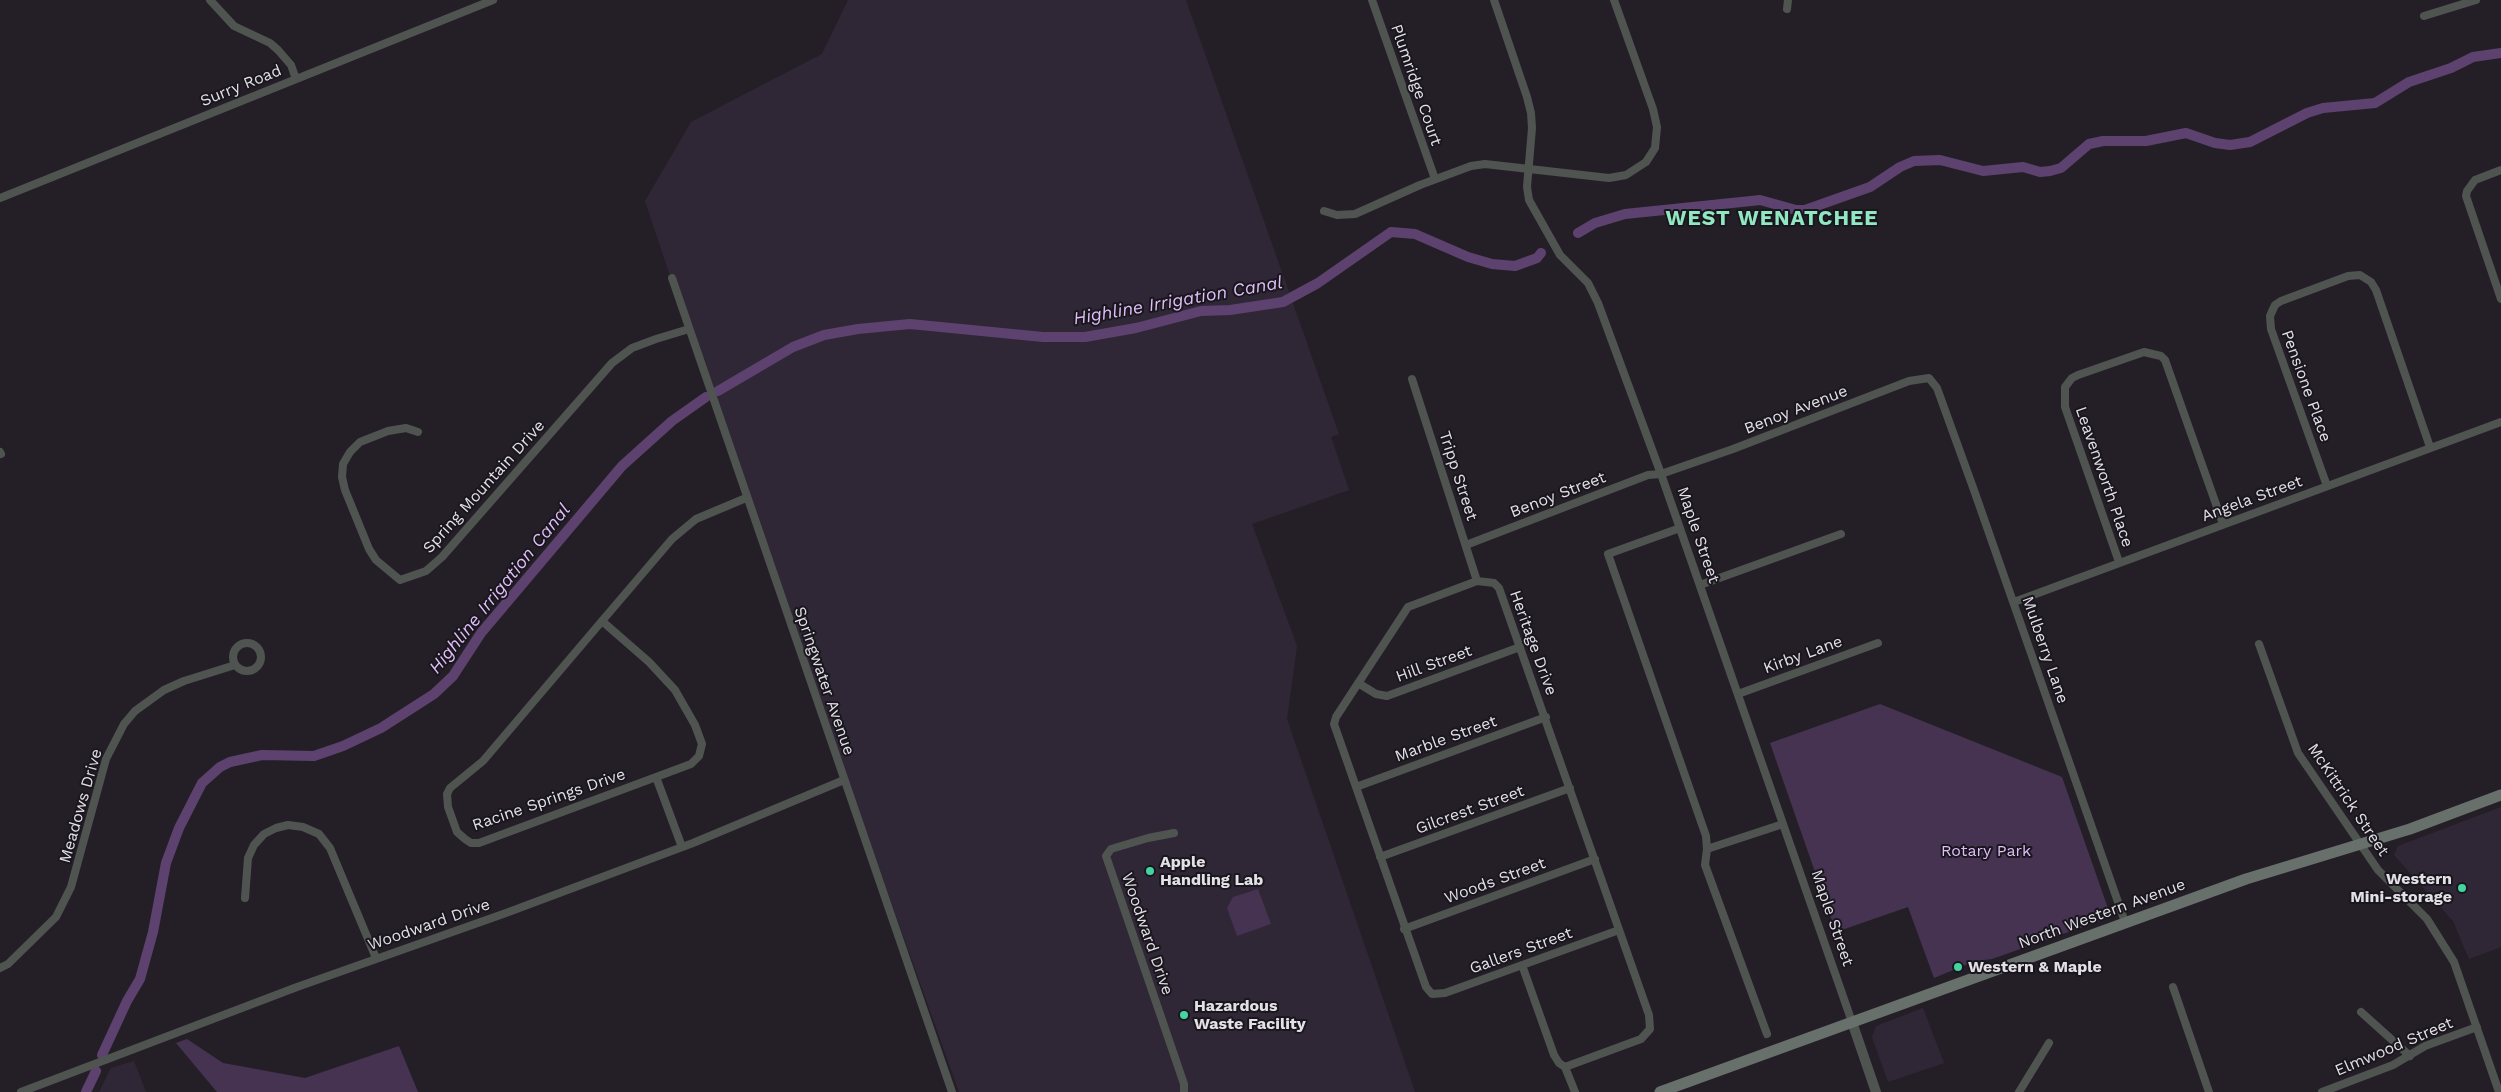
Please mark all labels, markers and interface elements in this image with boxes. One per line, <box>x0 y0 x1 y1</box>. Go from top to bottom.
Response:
street label: Plumridge Court <box>1386 22 1446 148</box>
street label: Surry Road <box>198 61 284 111</box>
district label: WEST WENATCHEE <box>1664 206 1880 232</box>
water label: Highline Irrigation Canal <box>1072 272 1284 330</box>
street label: Pensione Place <box>2277 327 2335 445</box>
street label: Benoy Avenue <box>1742 381 1850 439</box>
street label: Leavenworth Place <box>2071 404 2137 550</box>
street label: Spring Mountain Drive <box>419 416 549 558</box>
street label: Tripp Street <box>1434 429 1482 523</box>
street label: Benoy Street <box>1507 468 1609 522</box>
street label: Angela Street <box>2199 472 2305 526</box>
street label: Maple Street <box>1673 484 1723 586</box>
water label: Highline Irrigation Canal <box>425 500 575 678</box>
street label: Heritage Drive <box>1505 588 1561 698</box>
street label: Mulberry Lane <box>2018 594 2072 706</box>
street label: Springwater Avenue <box>790 604 858 758</box>
street label: Kirby Lane <box>1761 632 1845 678</box>
street label: Hill Street <box>1393 641 1475 687</box>
street label: Marble Street <box>1392 712 1500 766</box>
street label: McKittrick Street <box>2303 740 2393 860</box>
street label: Meadows Drive <box>55 747 107 865</box>
street label: Racine Springs Drive <box>470 765 628 835</box>
street label: Gilcrest Street <box>1413 781 1527 839</box>
park label: Rotary Park <box>1941 841 2031 861</box>
place label: Apple Handling Lab <box>1160 852 1263 890</box>
street label: Woods Street <box>1442 854 1548 908</box>
marker: Apple Handling Lab <box>1144 865 1156 877</box>
street label: Maple Street <box>1807 867 1857 969</box>
place label: Western Mini-storage <box>2350 869 2452 907</box>
street label: Woodward Drive <box>1117 870 1177 998</box>
street label: North Western Avenue <box>2016 875 2188 953</box>
marker: Western Mini-storage <box>2456 882 2468 894</box>
street label: Woodward Drive <box>365 895 493 955</box>
street label: Gallers Street <box>1467 924 1575 978</box>
place label: Western & Maple <box>1968 957 2102 977</box>
marker: Western & Maple <box>1952 961 1964 973</box>
place label: Hazardous Waste Facility <box>1194 996 1306 1034</box>
marker: Hazardous Waste Facility <box>1178 1009 1190 1021</box>
street label: Elmwood Street <box>2332 1014 2456 1080</box>

